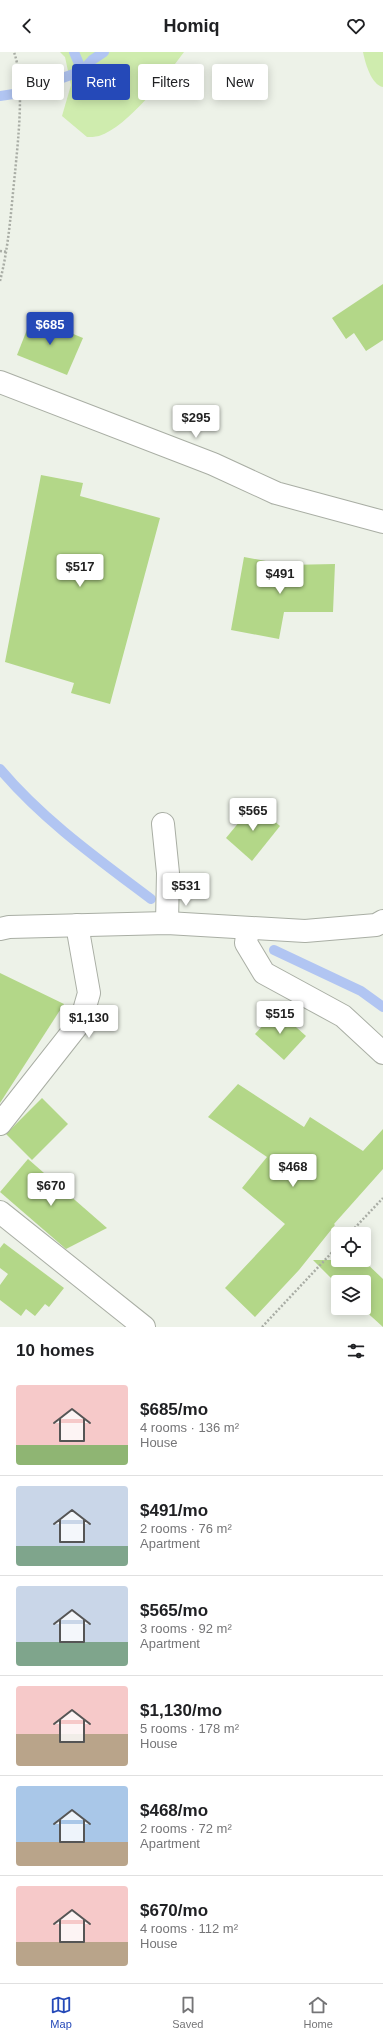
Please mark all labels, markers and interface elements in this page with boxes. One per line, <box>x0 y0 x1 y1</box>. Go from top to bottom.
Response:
icon: back <box>16 15 38 37</box>
icon: heart <box>345 15 367 37</box>
text: Homiq <box>164 16 220 36</box>
chip: Buy <box>12 64 64 100</box>
chip: Rent <box>72 64 130 100</box>
chip: Filters <box>138 64 204 100</box>
chip: New <box>212 64 268 100</box>
pin: $685 <box>26 312 74 346</box>
text: $685 <box>36 317 64 332</box>
pin: $295 <box>172 405 220 439</box>
text: $295 <box>182 410 210 425</box>
pin: $517 <box>56 554 104 588</box>
text: $517 <box>66 559 94 574</box>
pin: $491 <box>256 561 304 595</box>
text: $491 <box>266 566 294 581</box>
pin: $565 <box>229 798 277 832</box>
text: $565 <box>239 803 267 818</box>
pin: $531 <box>162 873 210 907</box>
text: $531 <box>172 878 200 893</box>
pin: $515 <box>256 1001 304 1035</box>
pin: $1,130 <box>56 1005 122 1039</box>
text: $515 <box>266 1006 294 1021</box>
text: $1,130 <box>69 1010 109 1025</box>
pin: $468 <box>269 1154 317 1188</box>
text: $468 <box>279 1159 307 1174</box>
pin: $670 <box>27 1173 75 1207</box>
text: $670 <box>37 1178 65 1193</box>
map controls <box>331 1227 371 1315</box>
button: locate <box>331 1227 371 1267</box>
button: layers <box>331 1275 371 1315</box>
icon: filters <box>345 1340 367 1362</box>
text: 10 homes <box>16 1341 94 1360</box>
text: $685/mo <box>140 1400 208 1419</box>
icon: home <box>48 1401 96 1449</box>
text: 4 rooms · 136 m² <box>140 1420 239 1435</box>
text: House <box>140 1435 178 1450</box>
text: $491/mo <box>140 1501 208 1520</box>
icon: home <box>48 1502 96 1550</box>
text: 2 rooms · 76 m² <box>140 1521 232 1536</box>
text: Apartment <box>140 1536 200 1551</box>
text: $565/mo <box>140 1601 208 1620</box>
icon: home <box>48 1602 96 1650</box>
text: 3 rooms · 92 m² <box>140 1621 232 1636</box>
text: Apartment <box>140 1636 200 1651</box>
text: $1,130/mo <box>140 1701 222 1720</box>
icon: home <box>48 1702 96 1750</box>
text: 5 rooms · 178 m² <box>140 1721 239 1736</box>
text: House <box>140 1736 178 1751</box>
text: $468/mo <box>140 1801 208 1820</box>
icon: home <box>48 1802 96 1850</box>
text: 2 rooms · 72 m² <box>140 1821 232 1836</box>
text: Apartment <box>140 1836 200 1851</box>
text: $670/mo <box>140 1901 208 1920</box>
icon: home <box>48 1902 96 1950</box>
text: 4 rooms · 112 m² <box>140 1921 238 1936</box>
text: House <box>140 1936 178 1951</box>
tab: Map <box>50 1994 72 2030</box>
tab: Saved <box>172 1994 203 2030</box>
tab: Home <box>304 1994 333 2030</box>

